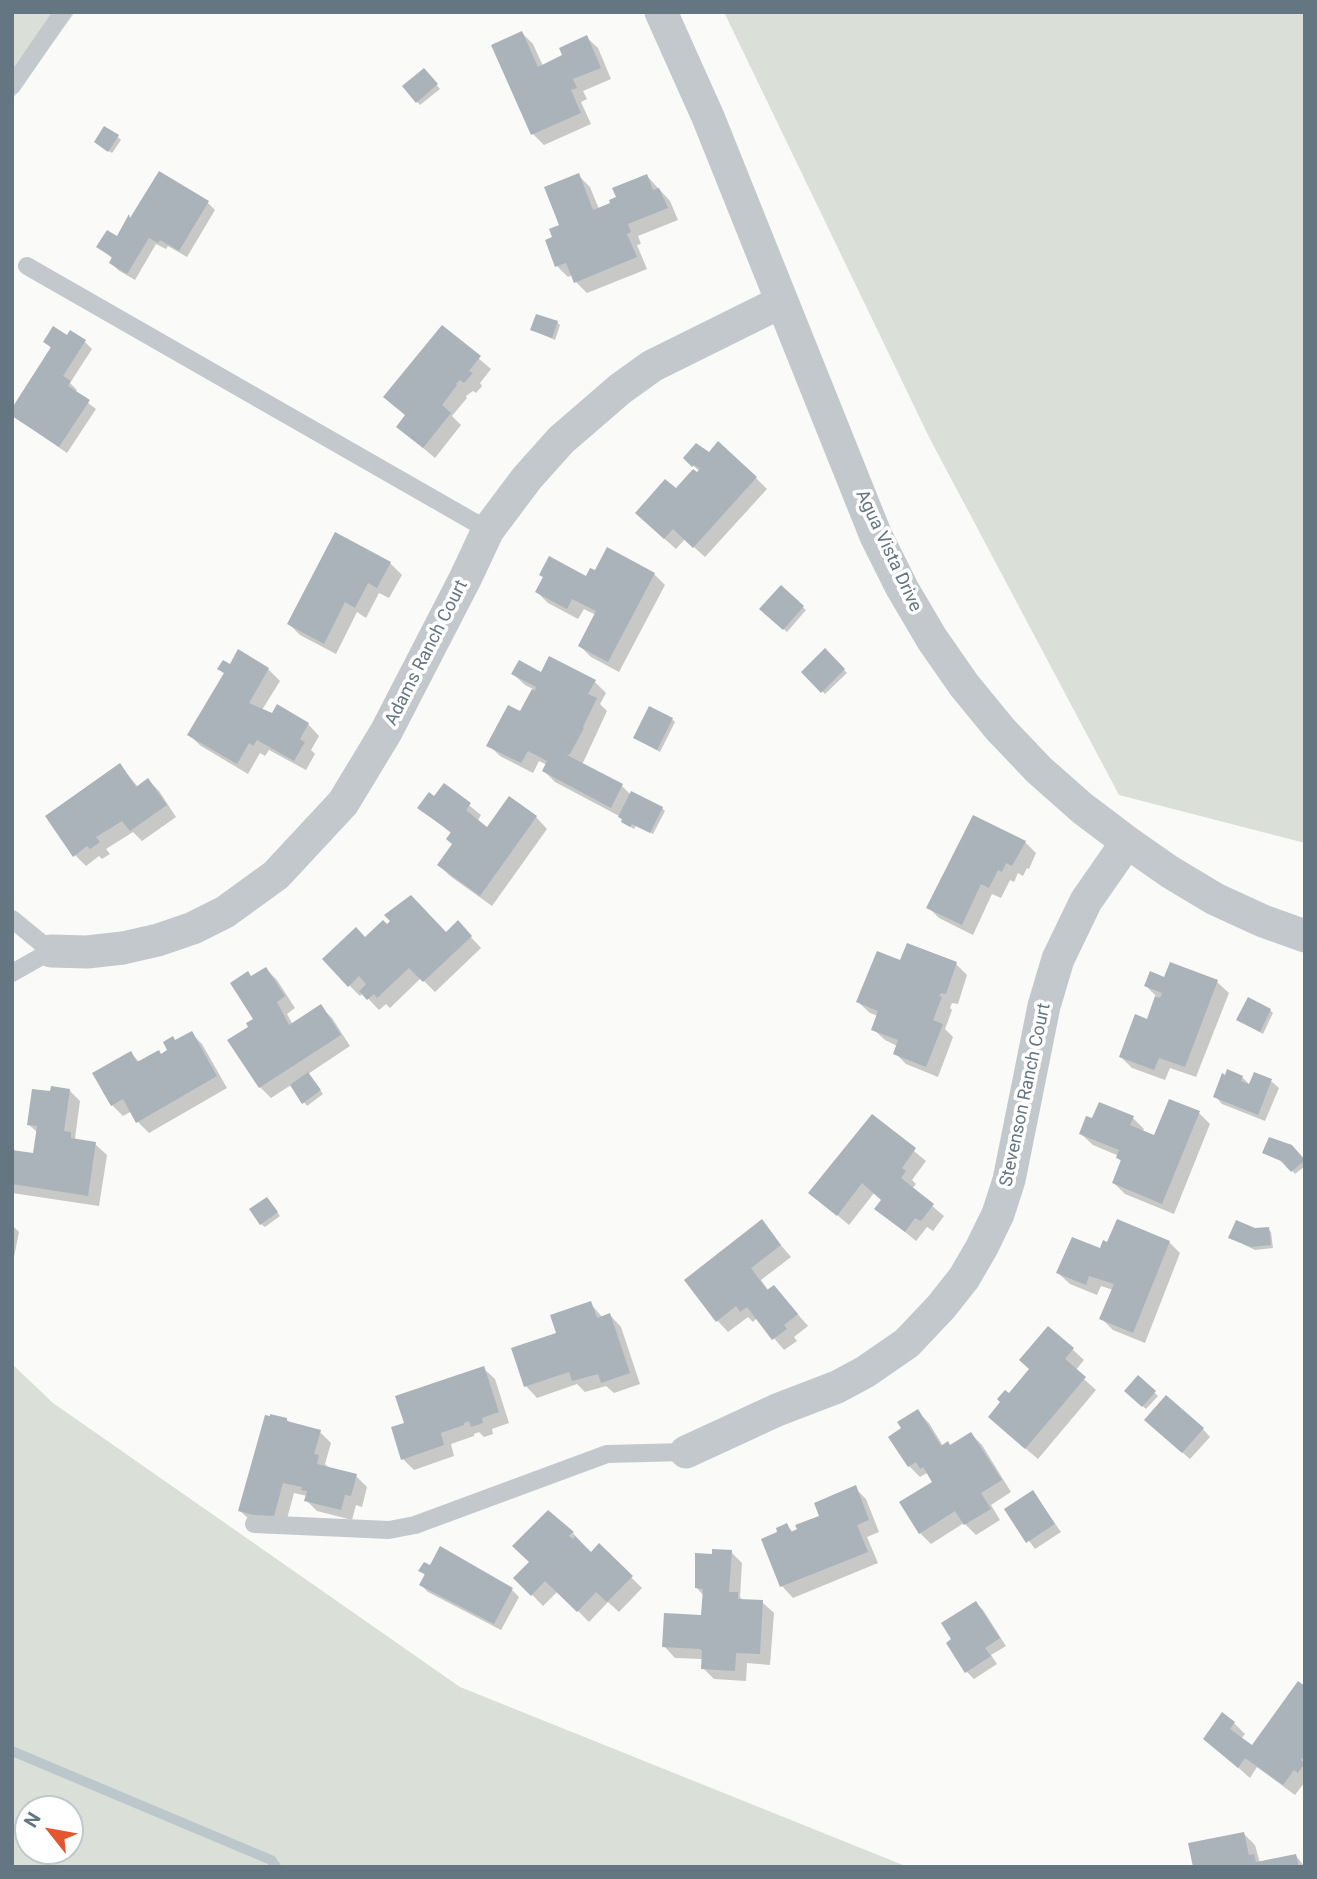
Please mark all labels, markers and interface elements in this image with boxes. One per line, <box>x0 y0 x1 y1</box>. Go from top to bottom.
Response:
street label: Agua Vista Drive <box>850 487 926 615</box>
street label: Adams Ranch Court <box>381 577 473 729</box>
street label: Stevenson Ranch Court <box>996 1001 1056 1189</box>
north arrow <box>14 1795 84 1865</box>
text: N <box>19 1808 46 1832</box>

